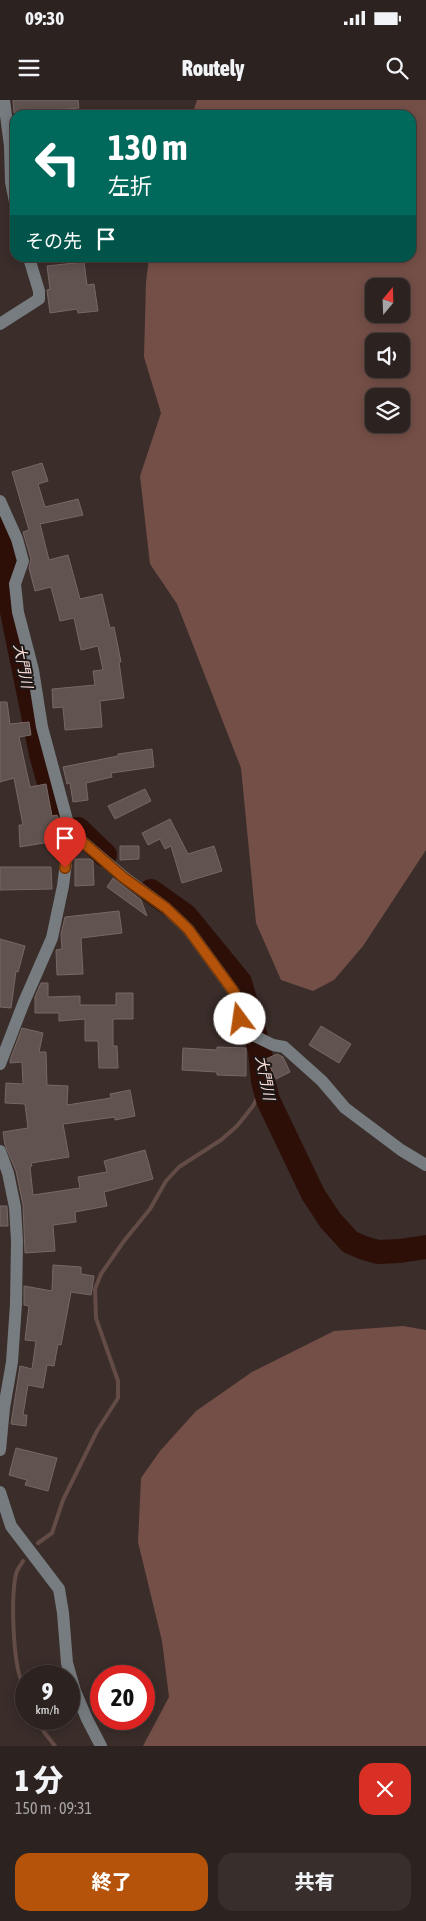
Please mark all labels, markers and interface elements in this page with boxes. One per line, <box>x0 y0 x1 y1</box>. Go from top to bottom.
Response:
text: 09:30 <box>25 7 64 29</box>
icon: menu <box>15 54 43 82</box>
icon: search <box>383 54 411 82</box>
text: Routely <box>182 55 244 81</box>
text: 130 m <box>108 127 187 167</box>
icon: left <box>25 130 90 195</box>
text: 左折 <box>108 173 152 199</box>
icon: arrive <box>92 225 120 253</box>
text: その先 <box>25 230 82 252</box>
north arrow <box>365 278 410 322</box>
map controls <box>365 278 410 433</box>
button: sound <box>365 333 410 378</box>
button: layers <box>365 388 410 433</box>
water label: 大門川 <box>11 642 37 692</box>
pin <box>44 817 86 868</box>
icon: arrive <box>51 824 79 852</box>
position arrow <box>213 992 265 1044</box>
water label: 大門川 <box>253 1054 279 1104</box>
speed limit sign: 20 <box>90 1665 155 1730</box>
text: 9 <box>42 1677 53 1705</box>
text: km/h <box>36 1703 59 1717</box>
text: 1 分 <box>15 1763 63 1797</box>
button: close <box>359 1763 411 1815</box>
text: 150 m · 09:31 <box>15 1799 92 1817</box>
button: 終了 <box>15 1853 208 1911</box>
button: 共有 <box>218 1853 411 1911</box>

